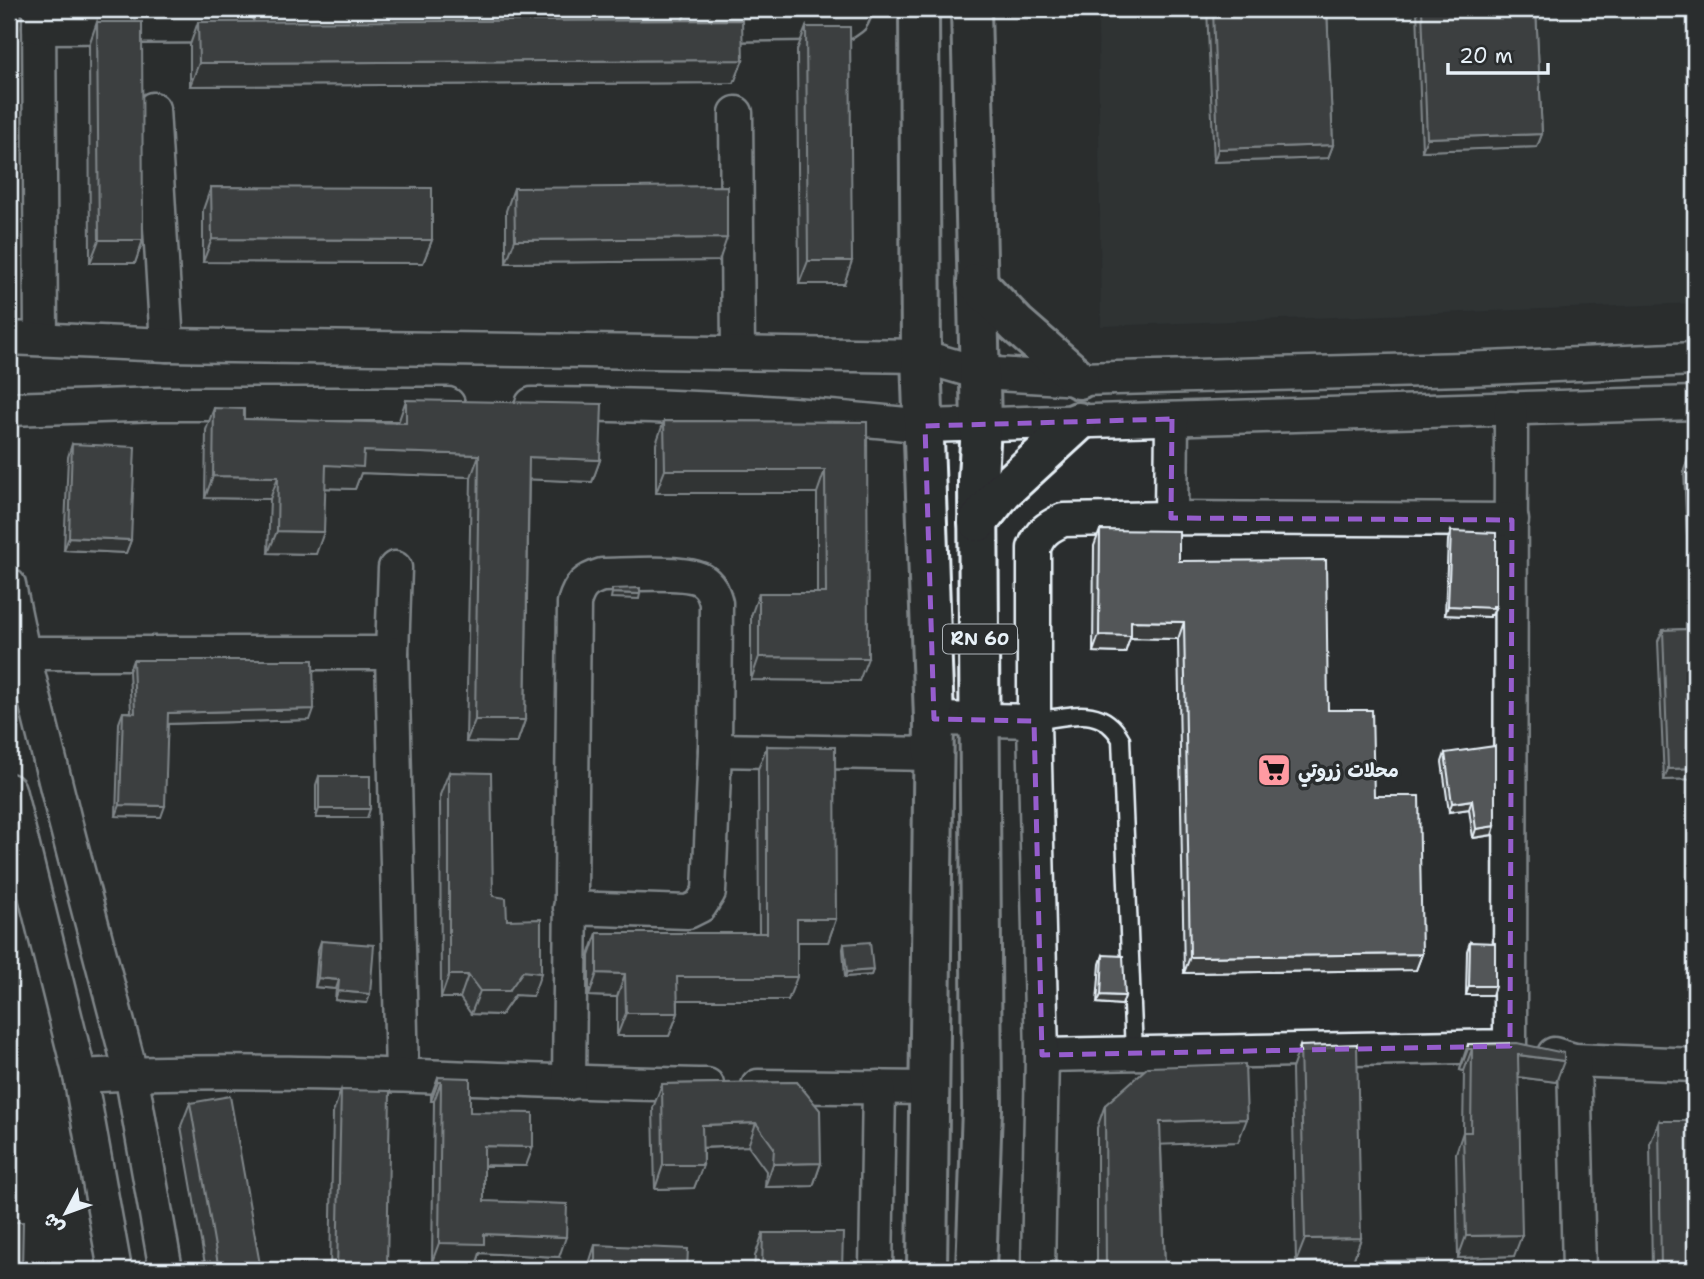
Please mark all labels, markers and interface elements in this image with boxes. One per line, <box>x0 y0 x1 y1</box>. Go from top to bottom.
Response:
scale bar <box>1448 32 1548 76</box>
text: 20 m <box>1459 42 1513 70</box>
road number: RN 60 <box>943 624 1017 654</box>
supermarket icon: محلات زروتي <box>1255 751 1293 789</box>
place label: محلات زروتي <box>1298 758 1399 787</box>
north arrow <box>32 1178 102 1248</box>
text: ش <box>37 1208 70 1240</box>

